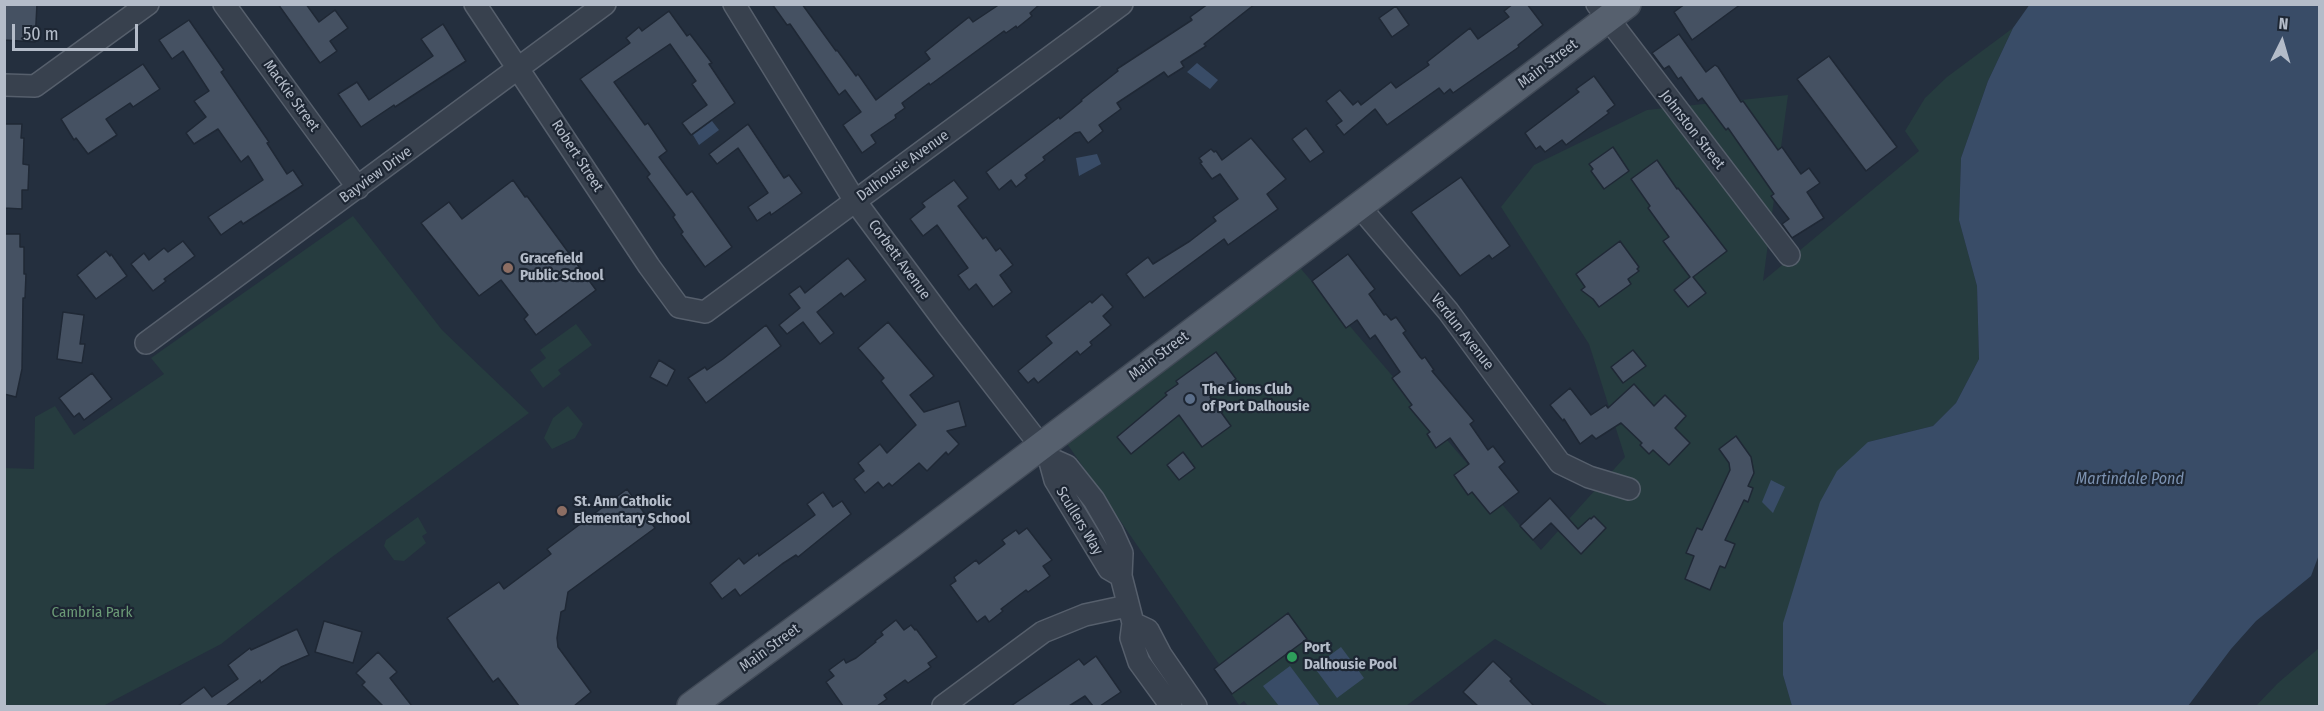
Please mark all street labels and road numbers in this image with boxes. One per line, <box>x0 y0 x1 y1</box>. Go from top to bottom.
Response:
street label: Main Street <box>1515 36 1581 92</box>
street label: MacKie Street <box>259 57 323 135</box>
street label: Johnston Street <box>1656 87 1728 173</box>
street label: Robert Street <box>547 117 607 195</box>
street label: Dalhousie Avenue <box>853 127 953 205</box>
street label: Bayview Drive <box>336 143 416 207</box>
street label: Corbett Avenue <box>864 217 934 303</box>
street label: Verdun Avenue <box>1427 290 1497 374</box>
street label: Main Street <box>1126 328 1192 384</box>
street label: Scullers Way <box>1052 484 1106 558</box>
street label: Main Street <box>736 620 804 676</box>

